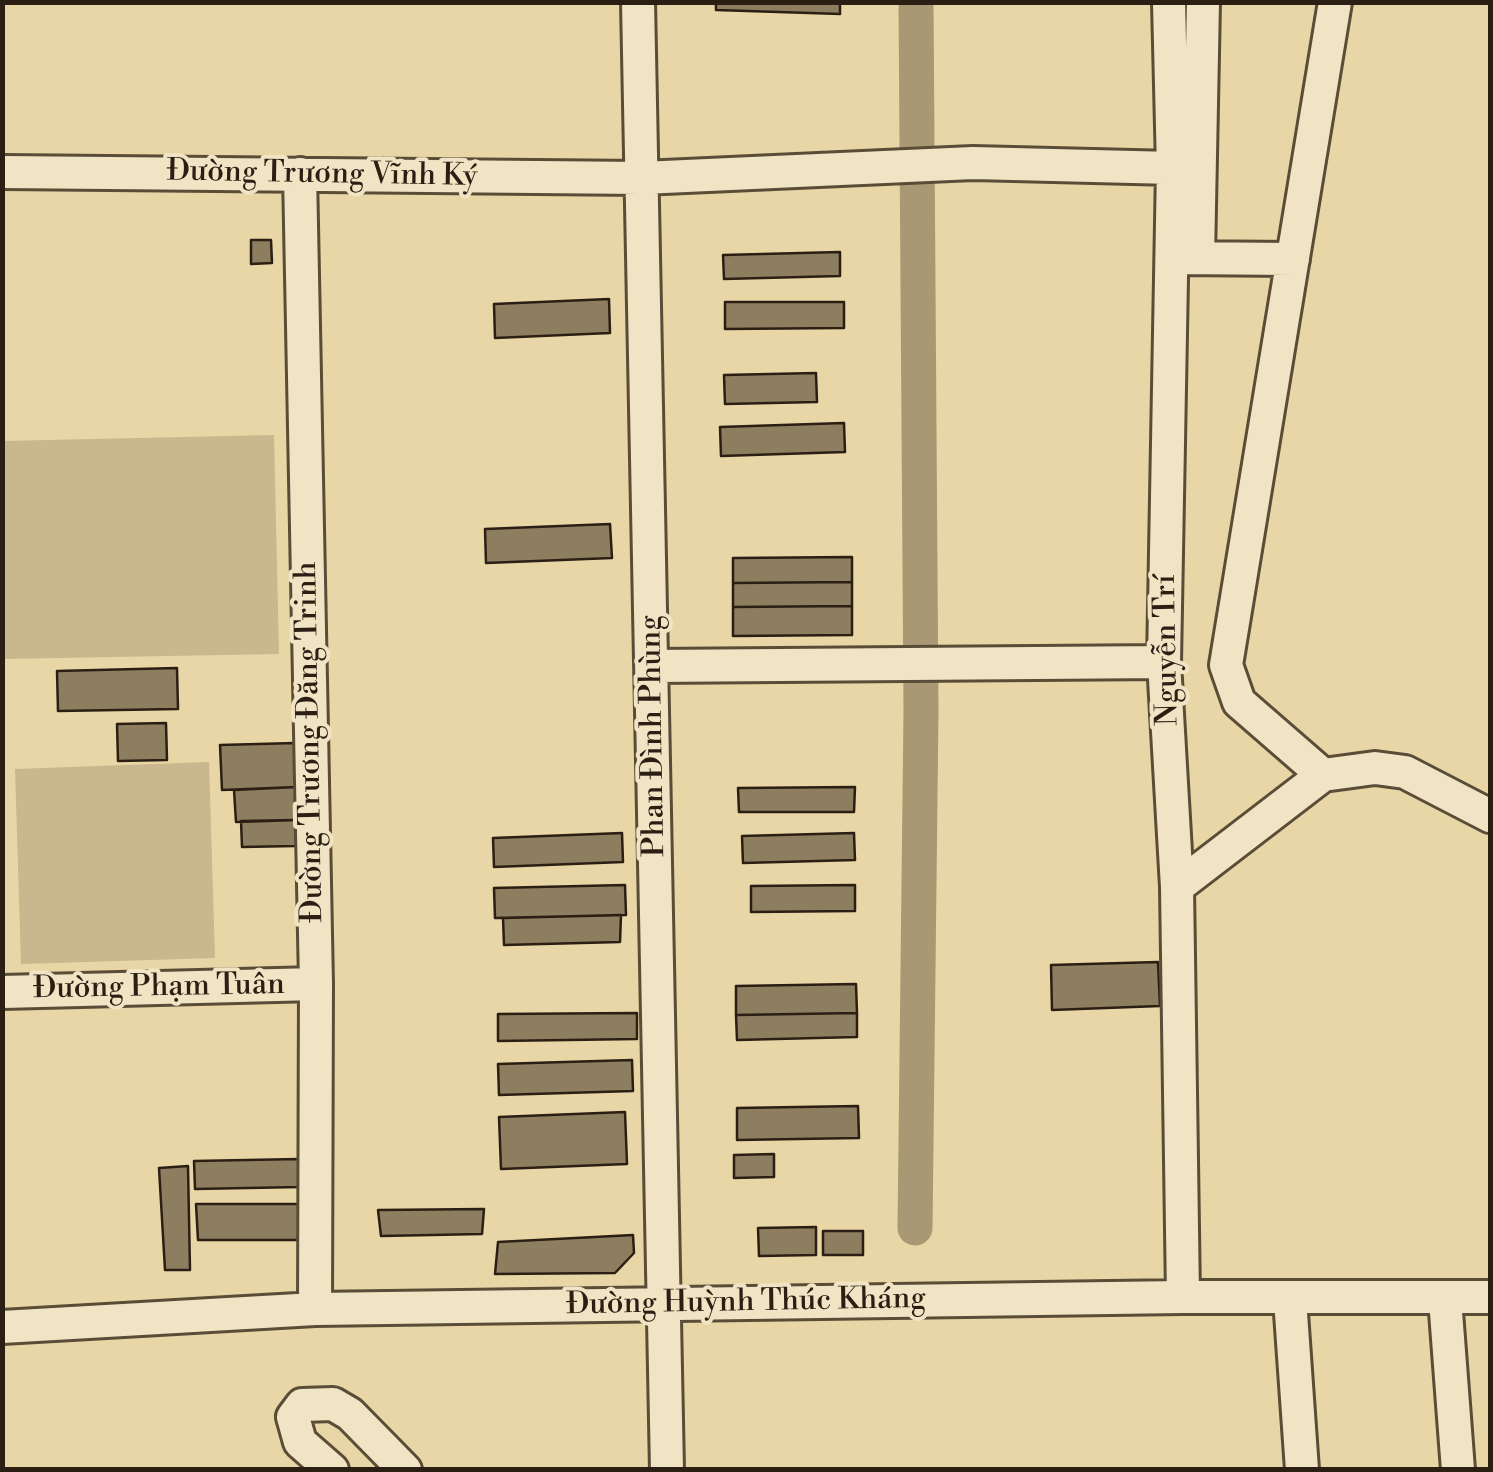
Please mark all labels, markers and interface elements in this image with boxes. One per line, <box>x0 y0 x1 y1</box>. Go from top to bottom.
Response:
street label: Đường Trương Vĩnh Ký <box>166 154 478 196</box>
street label: Đường Trương Đăng Trinh <box>290 561 332 923</box>
street label: Nguyễn Trí <box>1149 574 1187 726</box>
street label: Phan Đình Phùng <box>634 615 674 857</box>
street label: Đường Phạm Tuân <box>33 968 285 1008</box>
street label: Đường Huỳnh Thúc Kháng <box>566 1282 926 1324</box>

